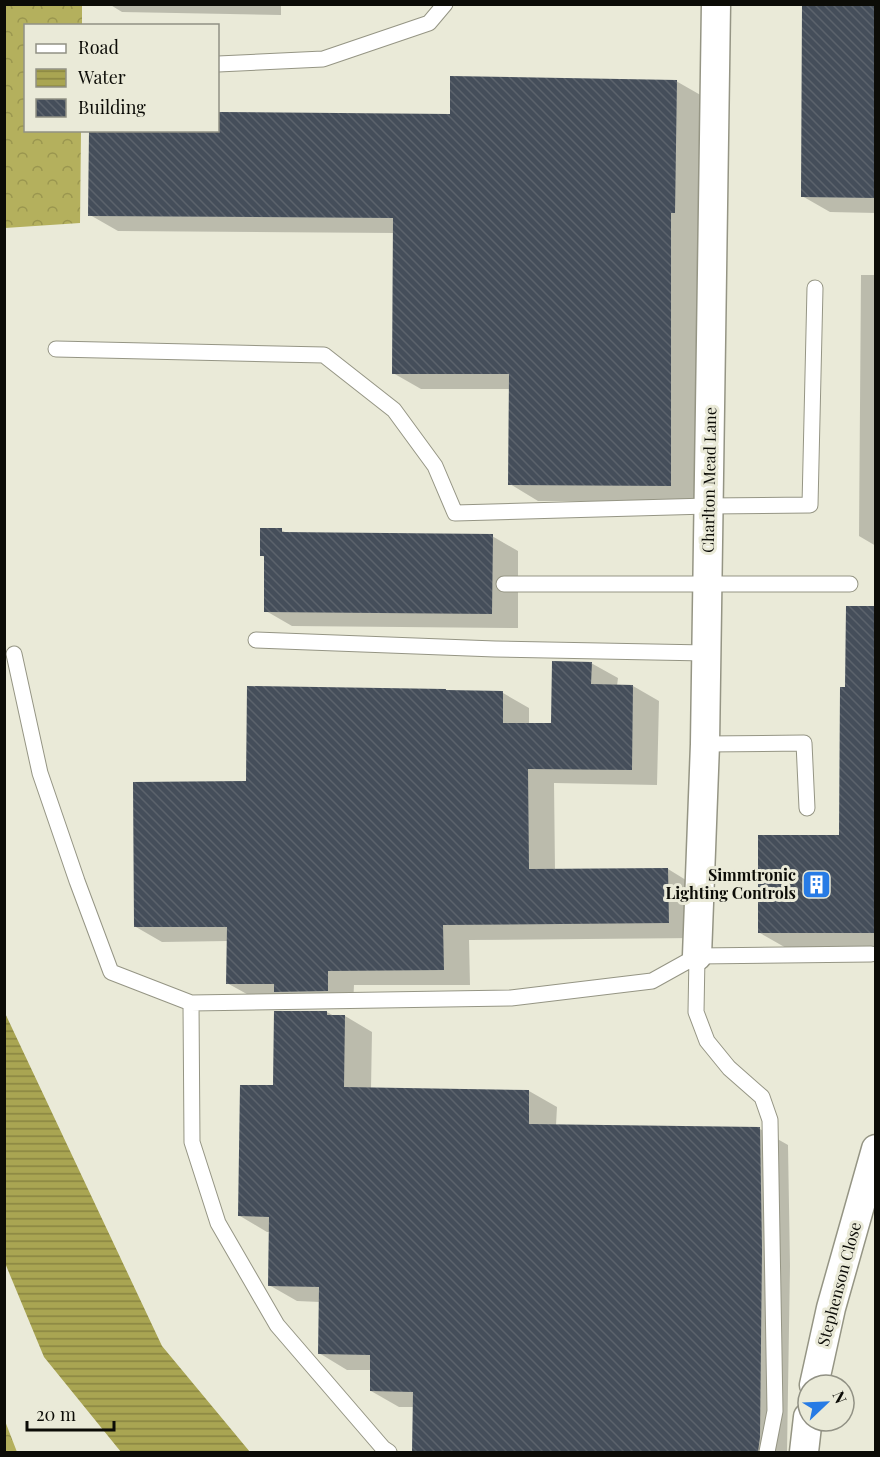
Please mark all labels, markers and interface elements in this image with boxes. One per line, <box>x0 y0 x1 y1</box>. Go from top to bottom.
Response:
legend <box>24 24 219 132</box>
text: Road <box>78 35 119 59</box>
text: Water <box>77 65 126 89</box>
text: Building <box>78 95 146 119</box>
street label: Charlton Mead Lane <box>697 407 720 553</box>
place label: Simmtronic Lighting Controls <box>665 864 796 903</box>
building icon: Simmtronic Lighting Controls <box>801 868 833 900</box>
street label: Stephenson Close <box>812 1219 865 1348</box>
north arrow <box>796 1373 856 1433</box>
text: N <box>828 1388 852 1407</box>
scale bar <box>27 1394 114 1432</box>
text: 20 m <box>36 1402 76 1426</box>

